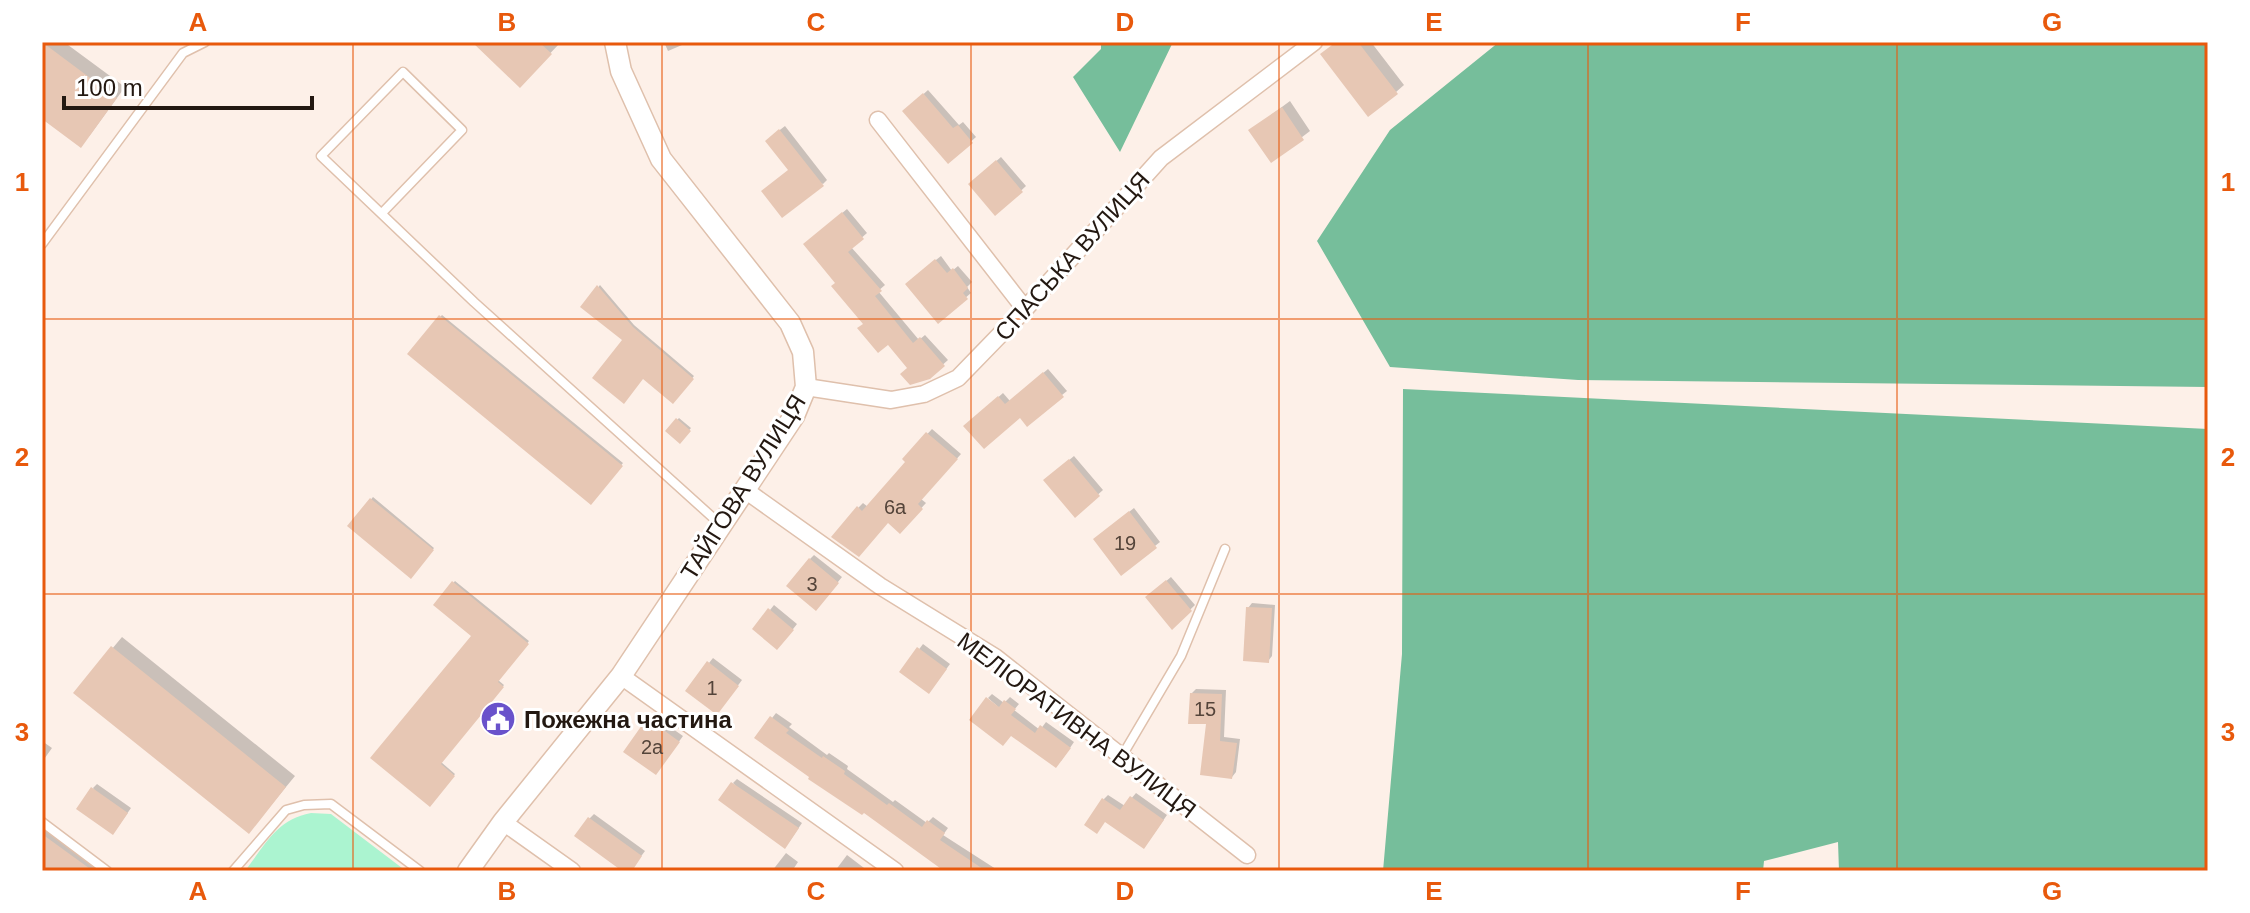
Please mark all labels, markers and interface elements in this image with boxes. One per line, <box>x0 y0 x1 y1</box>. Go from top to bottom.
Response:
text: A <box>189 7 208 37</box>
text: B <box>498 7 516 37</box>
text: C <box>807 7 826 37</box>
text: D <box>1116 7 1134 37</box>
text: E <box>1425 7 1443 37</box>
text: F <box>1735 7 1751 37</box>
text: G <box>2042 7 2062 37</box>
scale bar <box>64 60 312 110</box>
text: 100 m <box>76 74 143 101</box>
street label: СПАСЬКА ВУЛИЦЯ <box>989 166 1155 346</box>
text: 1 <box>15 167 29 197</box>
text: 1 <box>2221 167 2235 197</box>
street label: ТАЙГОВА ВУЛИЦЯ <box>675 389 811 585</box>
text: 2 <box>15 442 29 472</box>
text: 2 <box>2221 442 2235 472</box>
house number: 6а <box>884 496 907 518</box>
house number: 19 <box>1114 532 1136 554</box>
house number: 3 <box>806 573 818 595</box>
street label: МЕЛІОРАТИВНА ВУЛИЦЯ <box>953 627 1201 823</box>
house number: 1 <box>706 677 718 699</box>
house number: 15 <box>1194 698 1216 720</box>
public building icon: Пожежна частина <box>479 700 517 738</box>
place label: Пожежна частина <box>524 706 732 733</box>
text: 3 <box>15 717 29 747</box>
text: 3 <box>2221 717 2235 747</box>
house number: 2а <box>641 736 664 758</box>
text: A <box>189 876 208 906</box>
text: B <box>498 876 516 906</box>
text: C <box>807 876 826 906</box>
text: D <box>1116 876 1134 906</box>
text: E <box>1425 876 1443 906</box>
text: F <box>1735 876 1751 906</box>
text: G <box>2042 876 2062 906</box>

